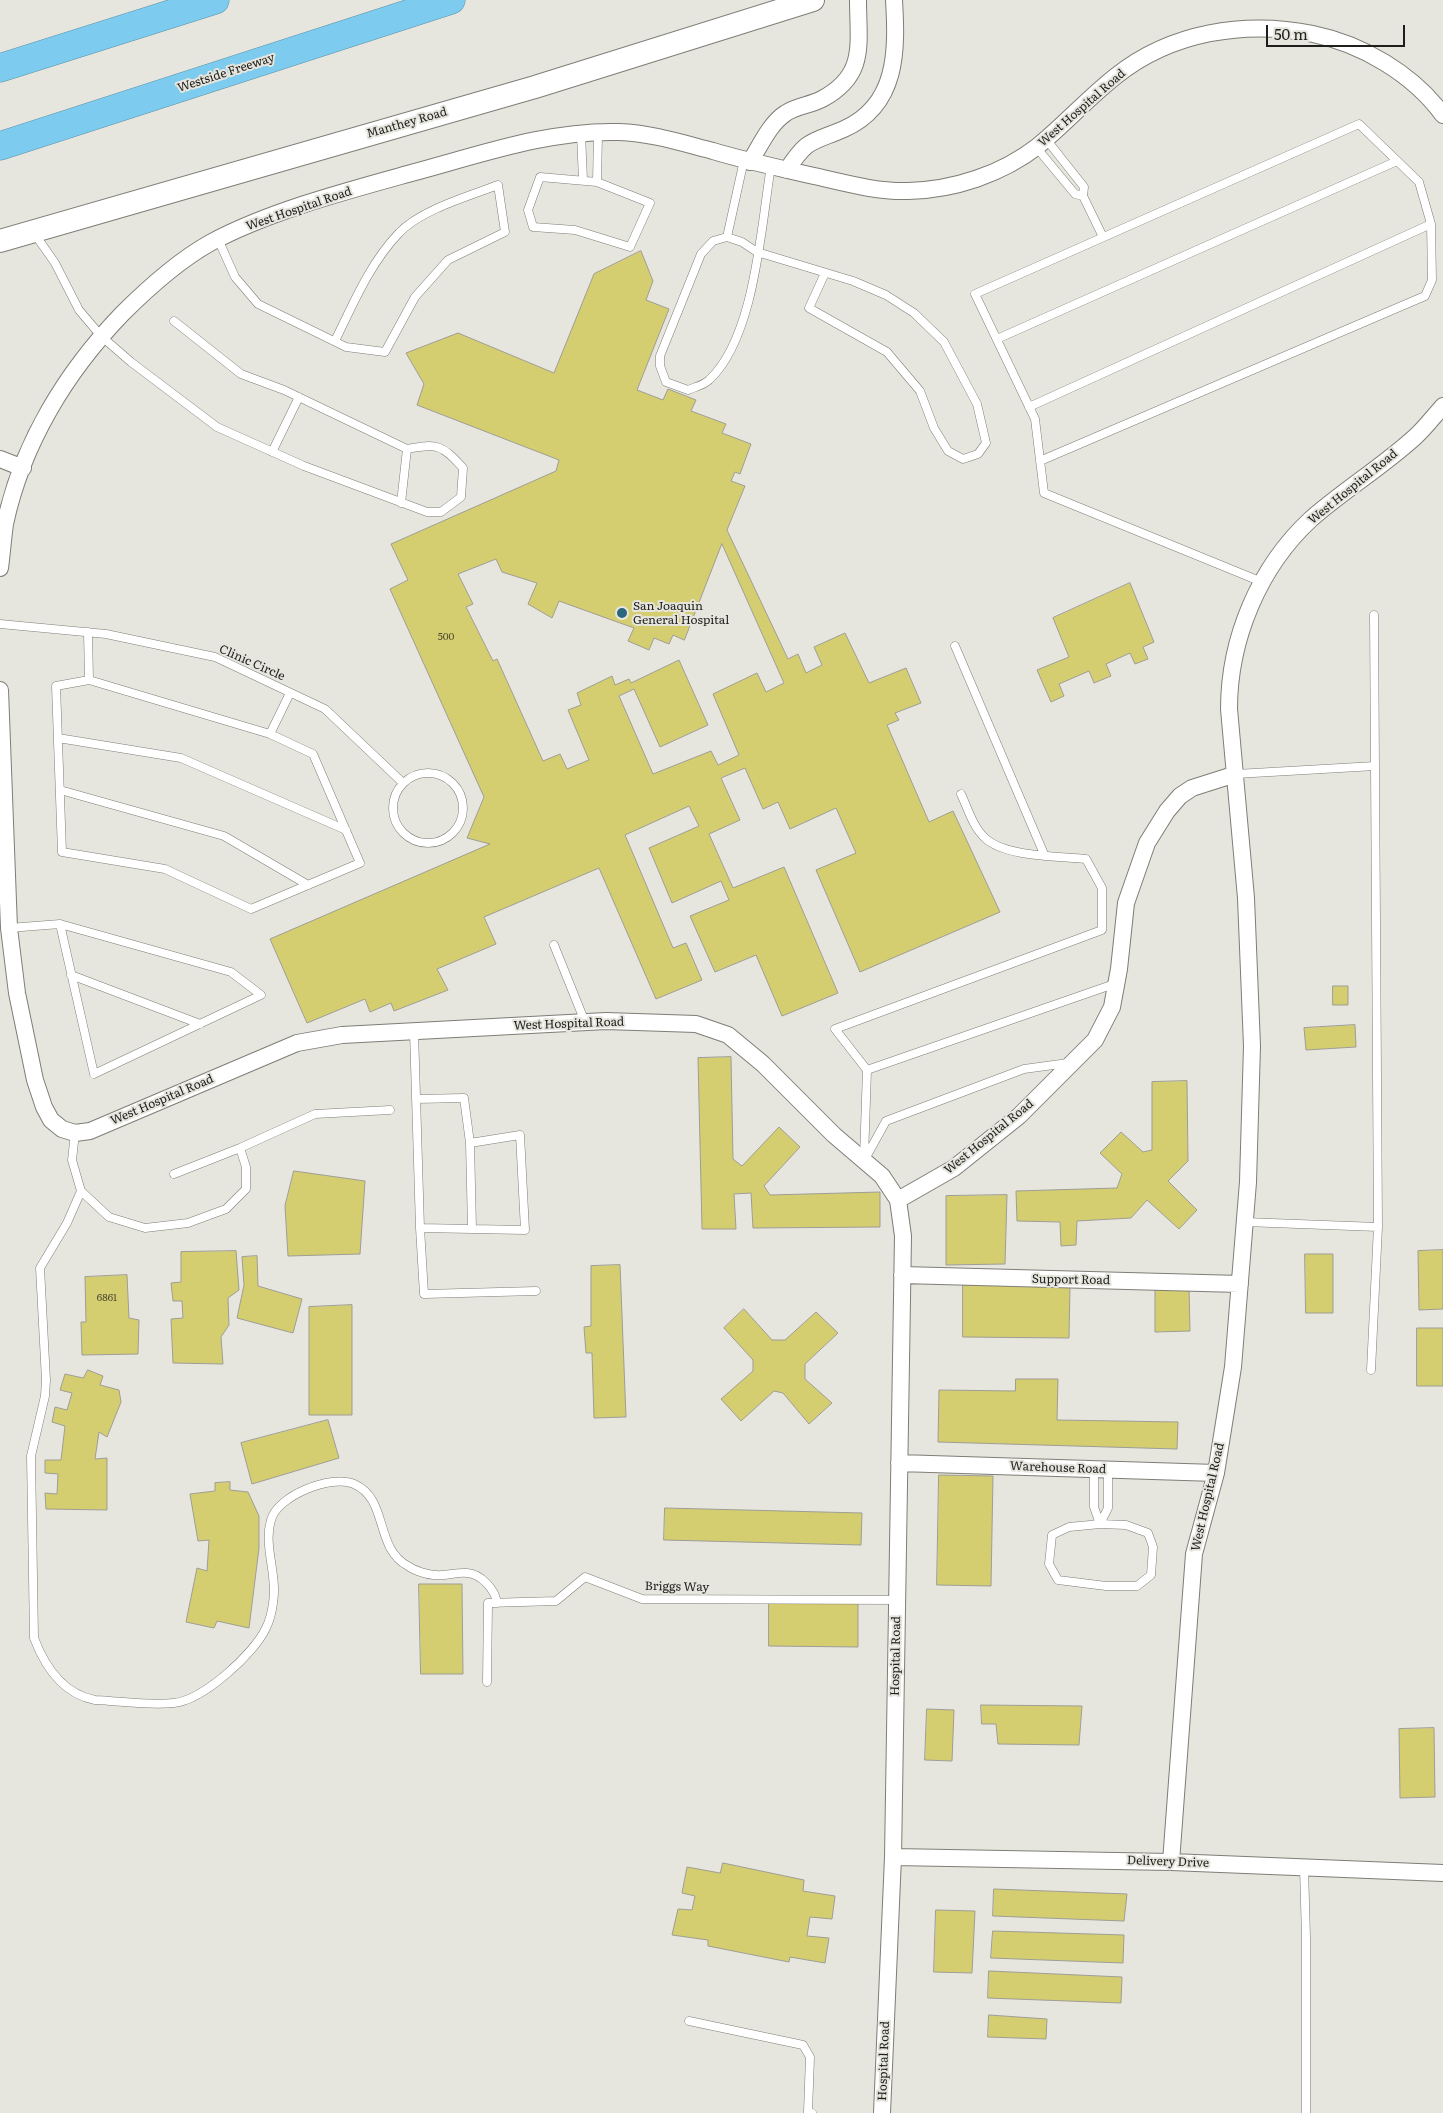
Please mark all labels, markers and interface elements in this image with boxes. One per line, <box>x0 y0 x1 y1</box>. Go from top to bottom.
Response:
scale bar <box>1268 15 1407 47</box>
text: 50 m <box>1274 22 1308 45</box>
street label: Westside Freeway <box>176 51 276 95</box>
street label: West Hospital Road <box>1036 66 1128 150</box>
street label: Manthey Road <box>365 105 449 141</box>
street label: West Hospital Road <box>244 184 354 234</box>
street label: West Hospital Road <box>1305 447 1401 527</box>
place label: San Joaquin General Hospital <box>633 599 729 627</box>
marker: San Joaquin General Hospital <box>615 606 629 620</box>
house number: 500 <box>438 631 454 643</box>
street label: Clinic Circle <box>217 642 287 684</box>
street label: West Hospital Road <box>513 1015 625 1033</box>
street label: West Hospital Road <box>108 1072 216 1128</box>
street label: West Hospital Road <box>941 1097 1037 1177</box>
street label: Support Road <box>1032 1272 1110 1288</box>
house number: 6861 <box>97 1292 117 1304</box>
street label: West Hospital Road <box>1189 1441 1227 1553</box>
street label: Warehouse Road <box>1010 1459 1106 1477</box>
street label: Briggs Way <box>645 1579 709 1595</box>
street label: Hospital Road <box>888 1616 904 1696</box>
street label: Delivery Drive <box>1127 1853 1209 1871</box>
street label: Hospital Road <box>875 2021 893 2101</box>

